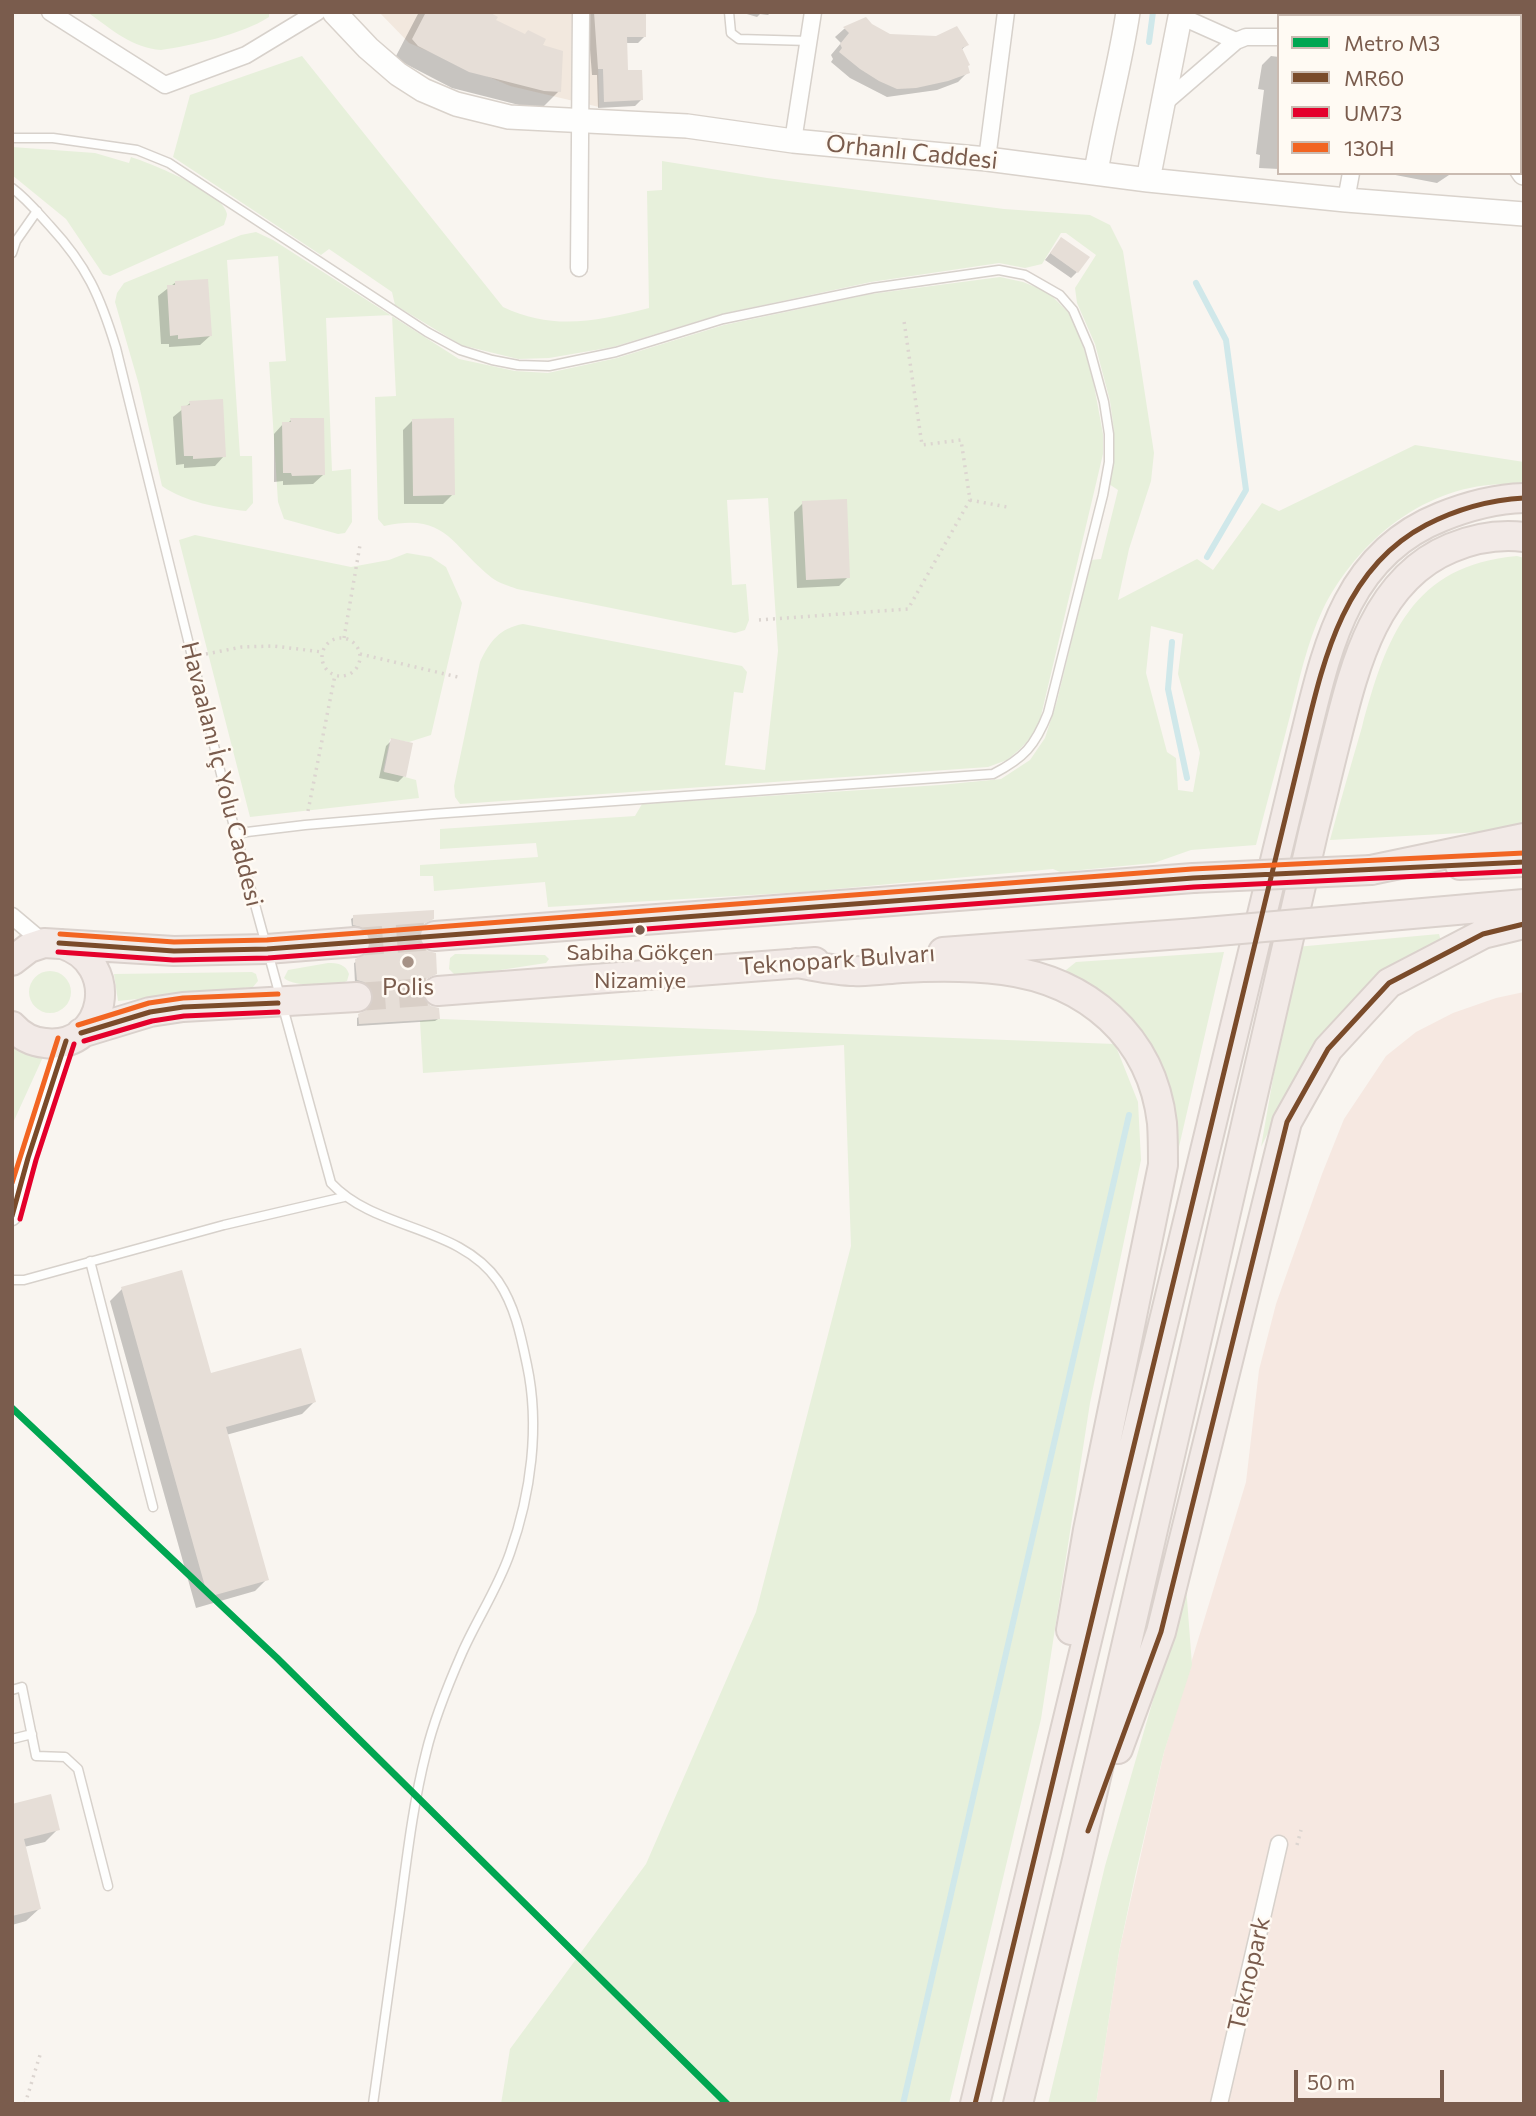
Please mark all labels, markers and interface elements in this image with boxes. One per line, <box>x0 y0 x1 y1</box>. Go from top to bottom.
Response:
legend <box>1277 14 1522 175</box>
text: Metro M3 <box>1344 30 1440 55</box>
text: MR60 <box>1344 65 1404 90</box>
text: UM73 <box>1344 100 1402 125</box>
street label: Orhanlı Caddesi <box>825 129 999 175</box>
text: 130H <box>1344 135 1394 160</box>
street label: Havaalanı İç Yolu Caddesi <box>175 639 269 909</box>
marker: Sabiha Gökçen Nizamiye <box>633 923 647 937</box>
street label: Teknopark Bulvarı <box>738 939 936 981</box>
place label: Sabiha Gökçen Nizamiye <box>566 940 714 992</box>
marker: Polis <box>400 954 416 970</box>
place label: Polis <box>382 973 434 1001</box>
street label: Teknopark <box>1222 1914 1276 2034</box>
scale bar <box>1298 2056 1448 2100</box>
text: 50 m <box>1307 2069 1355 2094</box>

